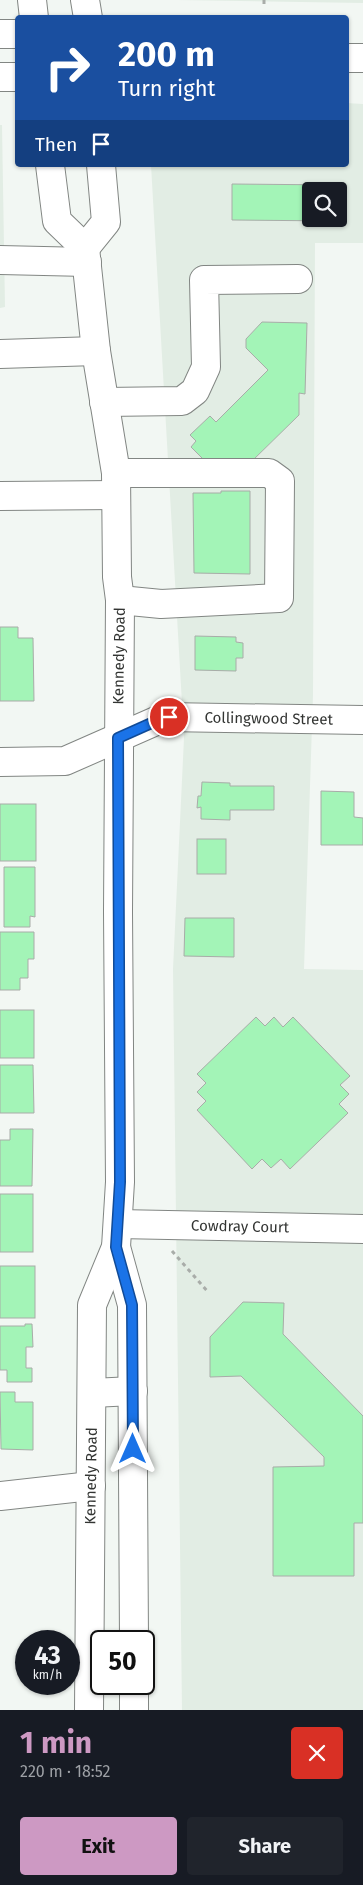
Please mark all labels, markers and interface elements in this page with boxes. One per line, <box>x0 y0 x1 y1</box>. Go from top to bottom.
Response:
text: 200 m <box>118 33 215 75</box>
icon: right <box>35 35 100 100</box>
text: Turn right <box>118 75 215 102</box>
icon: arrive <box>87 130 115 158</box>
text: Then <box>35 133 77 156</box>
map controls <box>302 182 347 227</box>
button: search <box>302 182 347 227</box>
street label: Kennedy Road <box>109 607 129 705</box>
pin <box>148 696 190 738</box>
icon: arrive <box>155 703 183 731</box>
street label: Collingwood Street <box>204 709 334 729</box>
street label: Cowdray Court <box>191 1216 290 1236</box>
position arrow <box>106 1422 158 1474</box>
street label: Kennedy Road <box>81 1427 101 1525</box>
speed limit sign: 50 <box>90 1630 155 1695</box>
text: 43 <box>34 1641 61 1671</box>
text: km/h <box>33 1668 62 1682</box>
text: 1 min <box>20 1725 92 1761</box>
button: close <box>291 1727 343 1779</box>
text: 220 m · 18:52 <box>20 1762 110 1781</box>
button: Exit <box>20 1817 177 1875</box>
button: Share <box>187 1817 343 1875</box>

